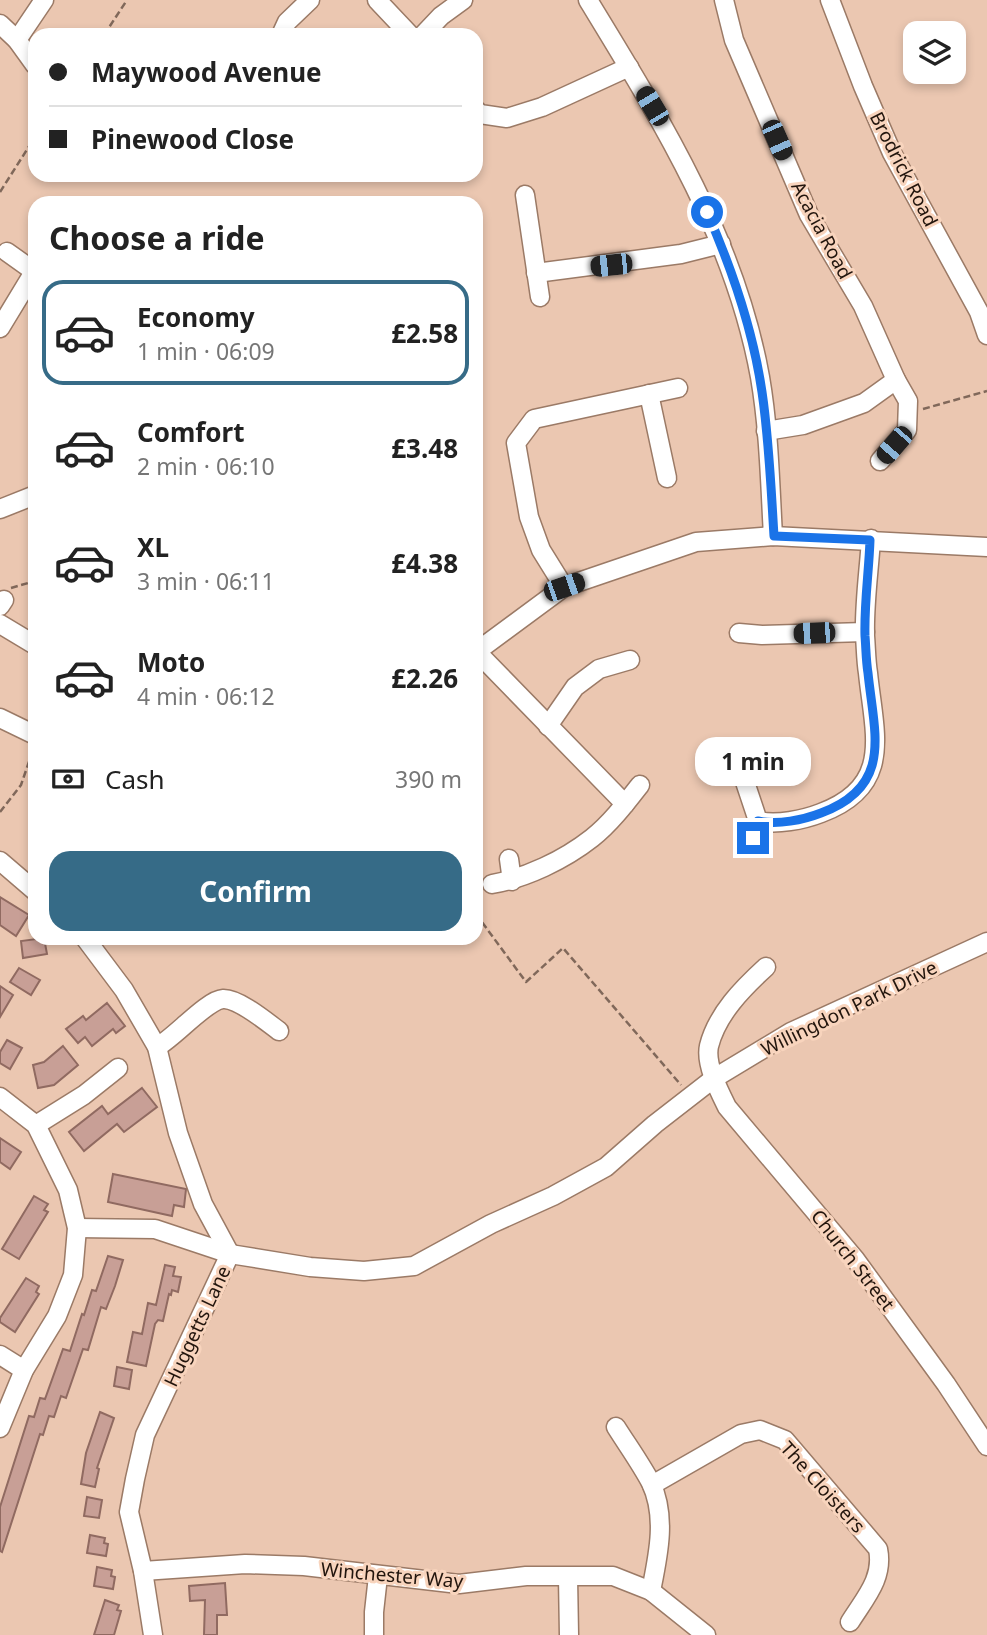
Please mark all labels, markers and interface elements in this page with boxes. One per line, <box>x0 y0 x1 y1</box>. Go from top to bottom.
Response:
map controls <box>903 21 966 84</box>
button: layers <box>903 21 966 84</box>
text: Maywood Avenue <box>91 54 322 90</box>
car <box>633 83 672 129</box>
street label: Brodrick Road <box>864 107 944 231</box>
car <box>759 117 796 163</box>
text: Pinewood Close <box>91 121 294 157</box>
street label: Acacia Road <box>785 177 859 283</box>
route start <box>691 196 723 228</box>
text: Choose a ride <box>49 216 265 259</box>
car <box>590 252 633 278</box>
text: Economy <box>137 299 255 335</box>
icon: car <box>53 301 116 364</box>
text: £2.58 <box>391 315 458 351</box>
text: 1 min · 06:09 <box>137 335 275 367</box>
text: Comfort <box>137 414 245 450</box>
icon: car <box>53 416 116 479</box>
car <box>873 422 916 468</box>
text: £3.48 <box>391 430 458 466</box>
text: 2 min · 06:10 <box>137 450 275 482</box>
text: XL <box>137 529 169 565</box>
icon: car <box>53 531 116 594</box>
text: £4.38 <box>391 545 458 581</box>
text: 3 min · 06:11 <box>137 565 275 597</box>
car <box>541 570 588 604</box>
car <box>793 622 836 644</box>
text: Moto <box>137 644 205 680</box>
icon: car <box>53 646 116 709</box>
text: £2.26 <box>391 660 458 696</box>
text: 4 min · 06:12 <box>137 680 275 712</box>
callout: 1 min <box>695 736 811 786</box>
text: 1 min <box>721 745 785 777</box>
icon: cash <box>49 760 87 798</box>
text: Cash <box>105 761 165 797</box>
text: 390 m <box>395 763 462 795</box>
route end <box>737 822 769 854</box>
button: Confirm <box>49 851 462 931</box>
street label: Willingdon Park Drive <box>757 954 941 1062</box>
street label: Church Street <box>805 1204 901 1316</box>
street label: Huggetts Lane <box>158 1261 236 1391</box>
street label: The Cloisters <box>775 1436 871 1538</box>
street label: Winchester Way <box>320 1556 465 1594</box>

